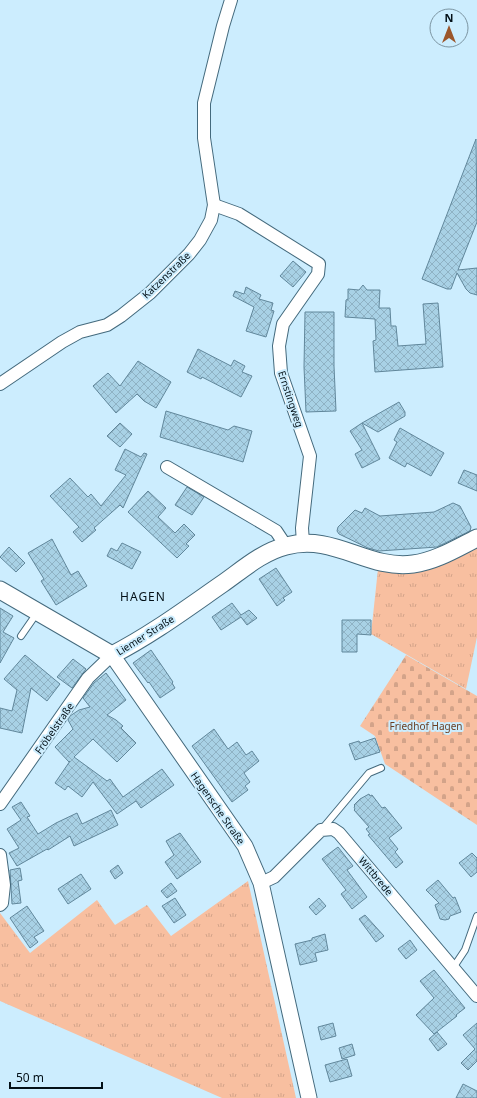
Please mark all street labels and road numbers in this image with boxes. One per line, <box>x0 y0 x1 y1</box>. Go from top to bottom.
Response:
street label: Katzenstraße <box>139 248 193 302</box>
street label: Ernstingweg <box>275 369 307 429</box>
street label: Liemer Straße <box>113 611 177 658</box>
street label: Fröbelstraße <box>31 699 77 756</box>
street label: Hagensche Straße <box>188 769 248 847</box>
street label: Wittbrede <box>356 854 397 899</box>

